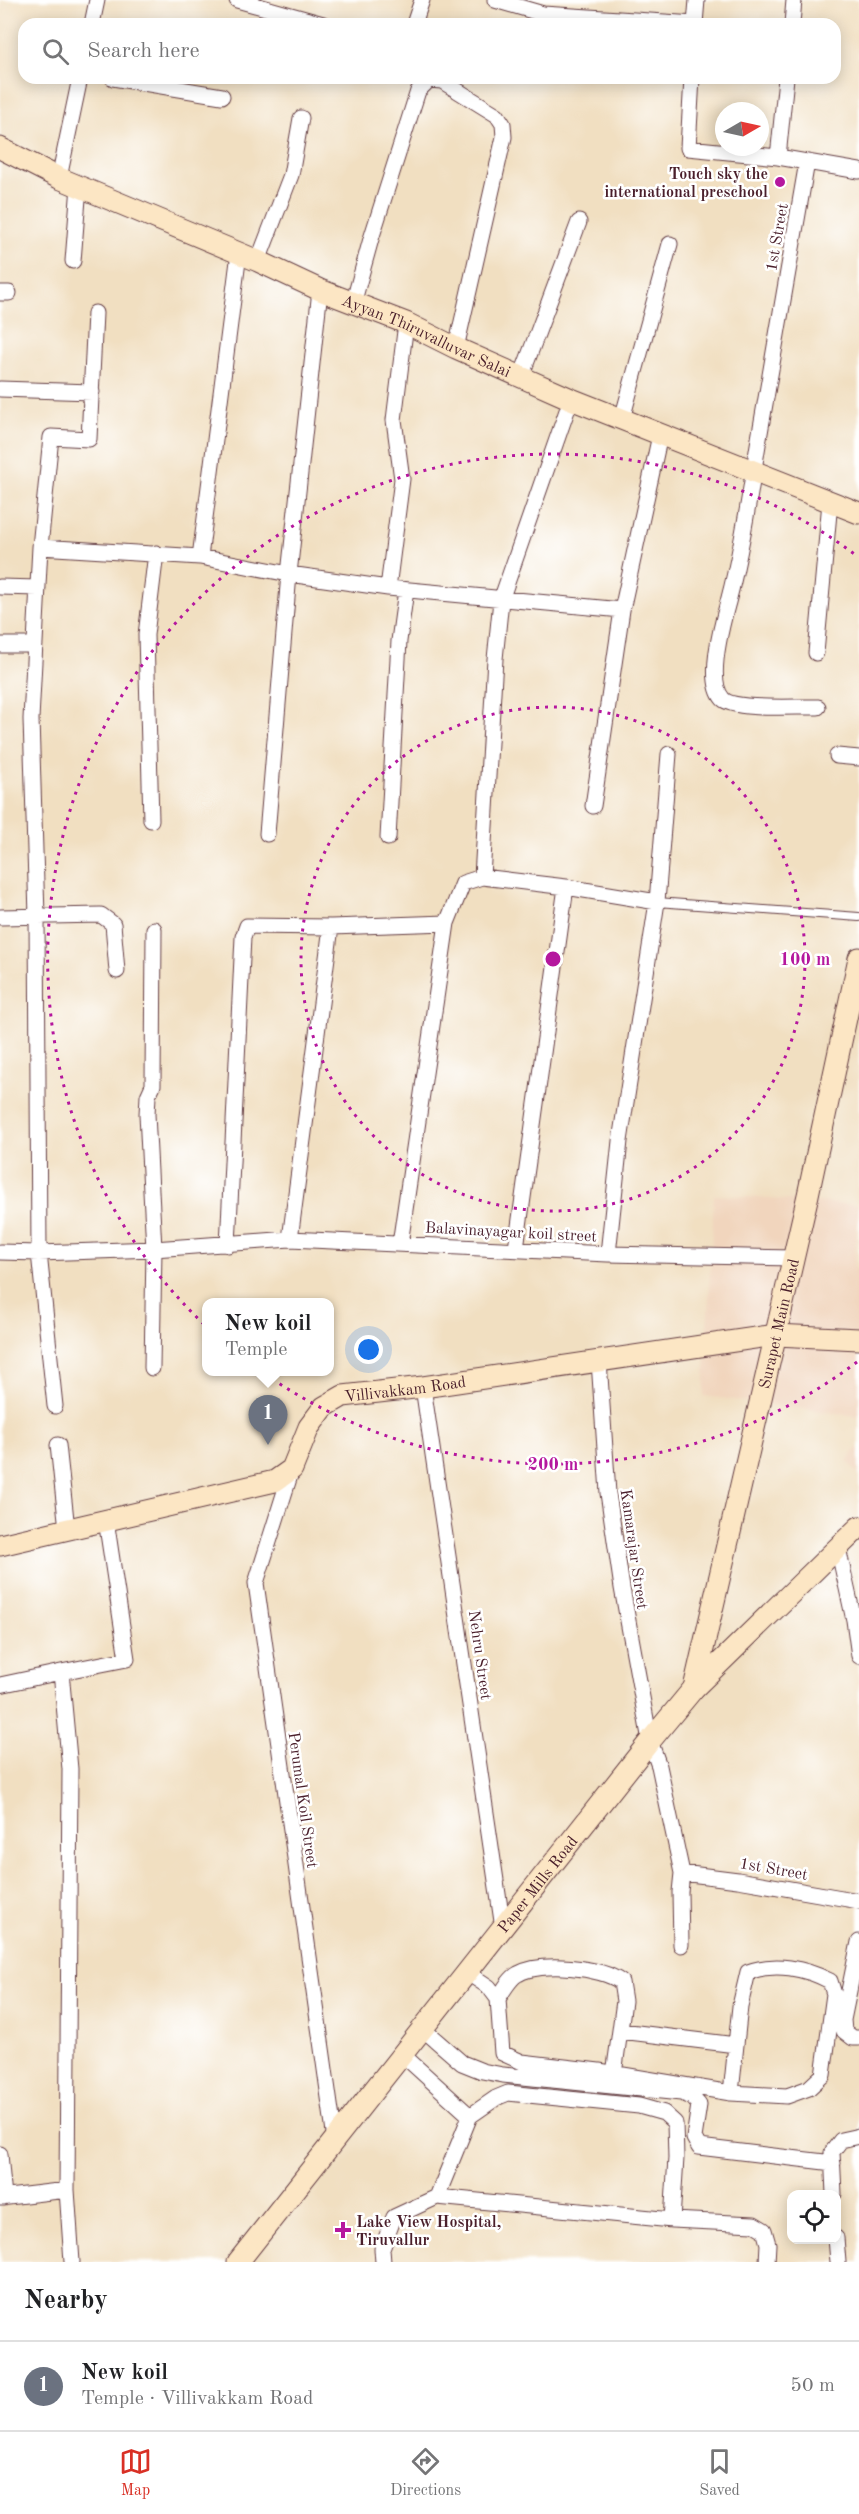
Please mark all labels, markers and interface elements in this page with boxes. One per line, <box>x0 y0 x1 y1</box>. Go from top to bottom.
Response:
search box <box>18 18 841 84</box>
icon: search <box>39 35 72 68</box>
text: Search here <box>87 40 200 62</box>
north arrow <box>715 102 769 156</box>
place label: Touch sky the international preschool <box>604 167 768 201</box>
marker: Touch sky the international preschool <box>773 175 787 189</box>
street label: 1st Street <box>764 202 792 273</box>
street label: Ayyan Thiruvalluvar Salai <box>339 293 513 381</box>
centre of rings <box>543 949 563 969</box>
text: 100 m <box>780 951 830 969</box>
street label: Balavinayagar koil street <box>425 1221 598 1246</box>
street label: Surapet Main Road <box>757 1257 803 1391</box>
popup <box>202 1298 334 1376</box>
text: New koil <box>224 1313 312 1335</box>
your location <box>354 1335 383 1364</box>
text: Temple <box>224 1340 287 1360</box>
street label: Villivakkam Road <box>344 1375 467 1406</box>
pin: 1 <box>248 1396 288 1445</box>
text: 200 m <box>528 1456 578 1474</box>
street label: Kamarajar Street <box>617 1488 649 1611</box>
street label: Nehru Street <box>465 1609 493 1702</box>
street label: Perumal Koil Street <box>285 1731 320 1870</box>
street label: Paper Mills Road <box>496 1834 582 1937</box>
street label: 1st Street <box>738 1856 809 1884</box>
map controls <box>787 2190 841 2244</box>
button: locate <box>787 2190 841 2244</box>
place label: Lake View Hospital, Tiruvallur <box>356 2215 501 2249</box>
marker: Lake View Hospital, Tiruvallur <box>334 2221 352 2239</box>
text: Nearby <box>24 2288 108 2314</box>
text: New koil <box>81 2362 168 2384</box>
text: 1 <box>38 2376 49 2396</box>
text: 50 m <box>790 2376 835 2396</box>
text: Temple · Villivakkam Road <box>81 2389 313 2409</box>
tab: Map <box>119 2445 152 2501</box>
tab: Directions <box>390 2445 461 2501</box>
tab: Saved <box>699 2445 740 2501</box>

